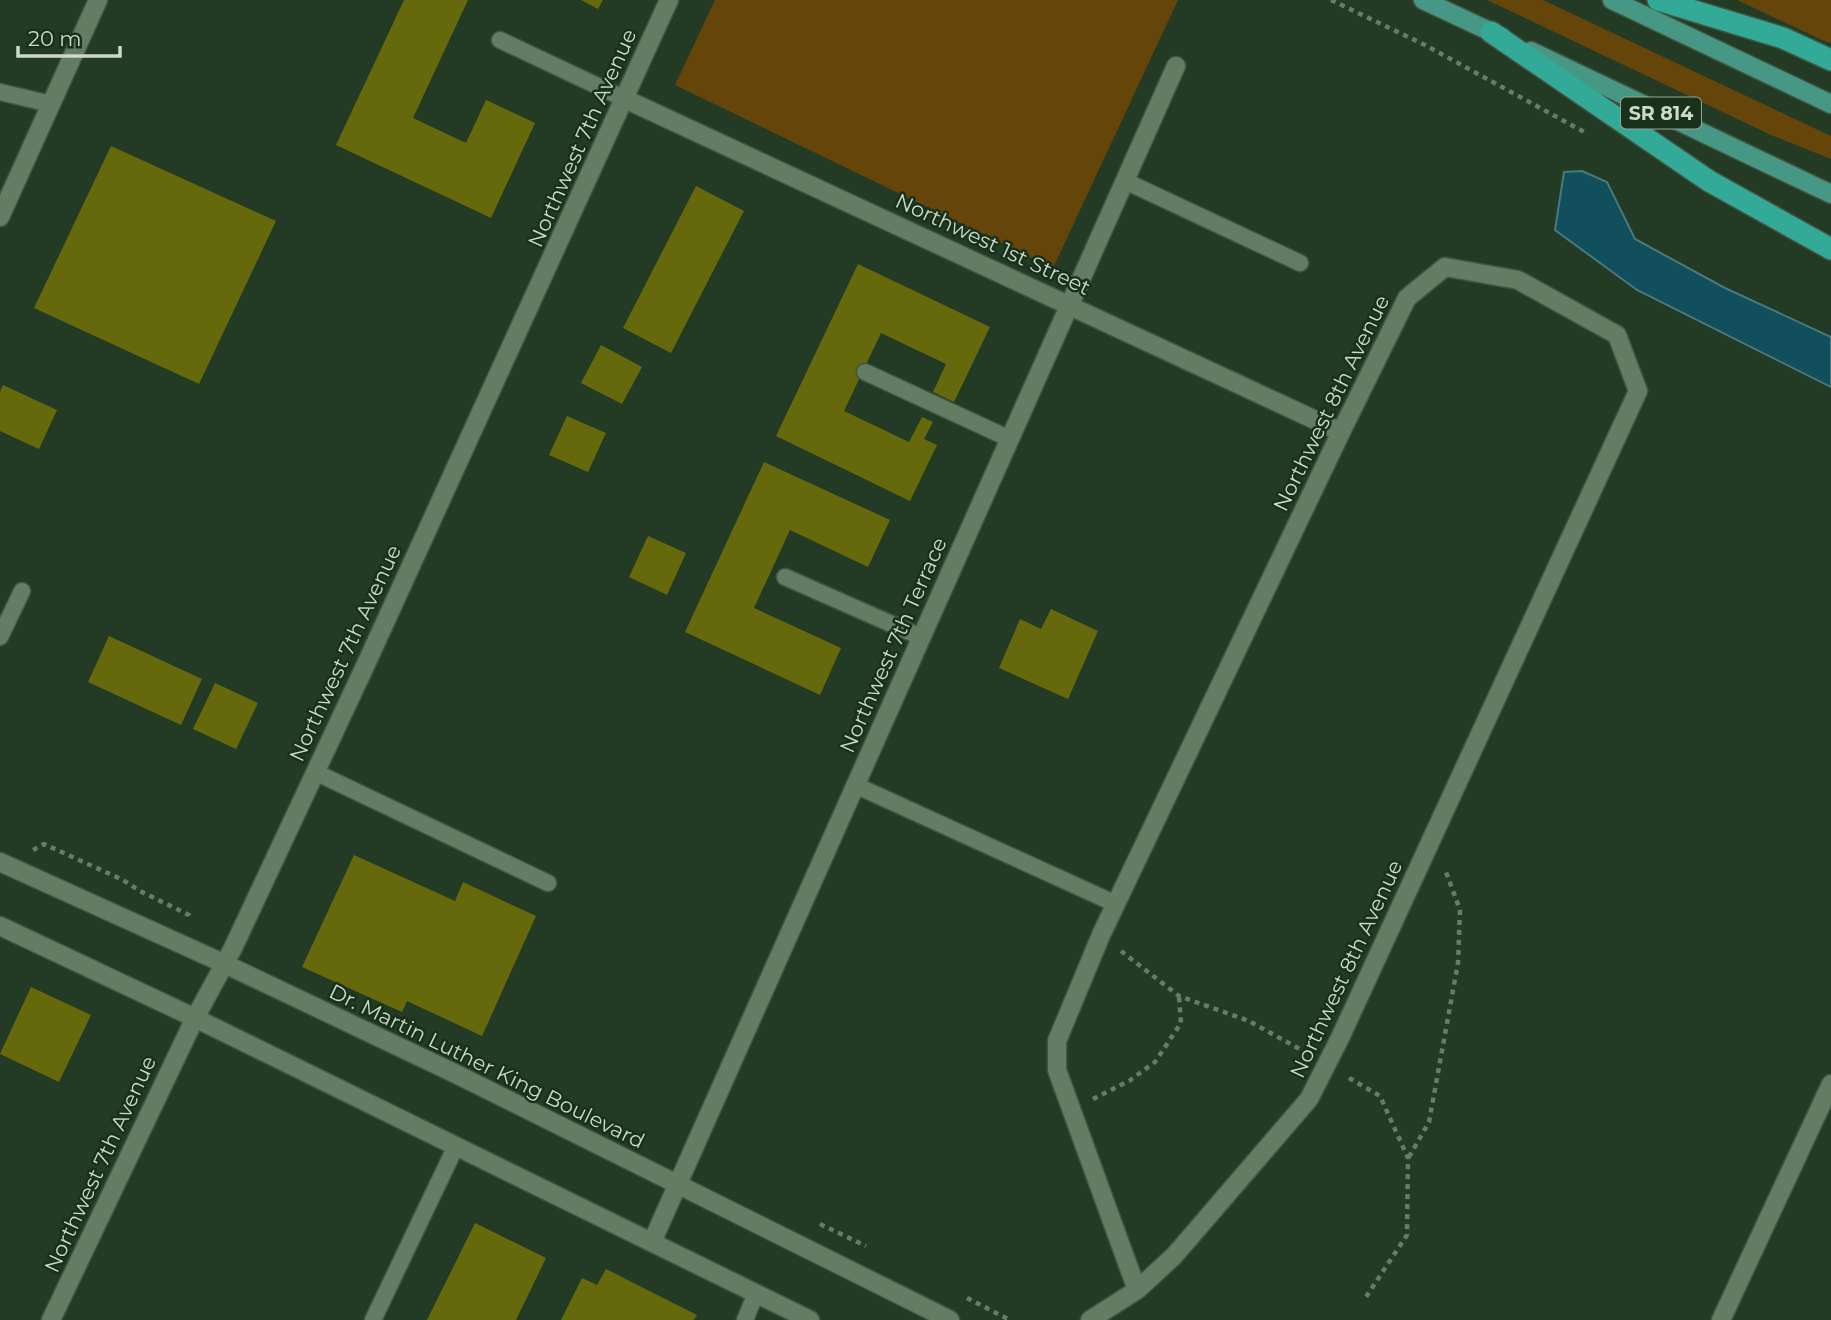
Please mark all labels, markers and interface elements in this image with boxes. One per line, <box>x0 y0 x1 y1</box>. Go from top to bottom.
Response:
scale bar <box>18 14 119 58</box>
street label: Northwest 7th Avenue <box>523 25 641 251</box>
text: 20 m <box>28 26 82 51</box>
road number: SR 814 <box>1621 97 1701 128</box>
street label: Northwest 1st Street <box>892 188 1094 300</box>
street label: Northwest 8th Avenue <box>1268 291 1394 515</box>
street label: Northwest 7th Terrace <box>834 533 952 757</box>
street label: Northwest 7th Avenue <box>284 541 406 765</box>
street label: Northwest 8th Avenue <box>1284 856 1408 1082</box>
street label: Dr. Martin Luther King Boulevard <box>325 979 649 1153</box>
street label: Northwest 7th Avenue <box>39 1052 161 1276</box>

